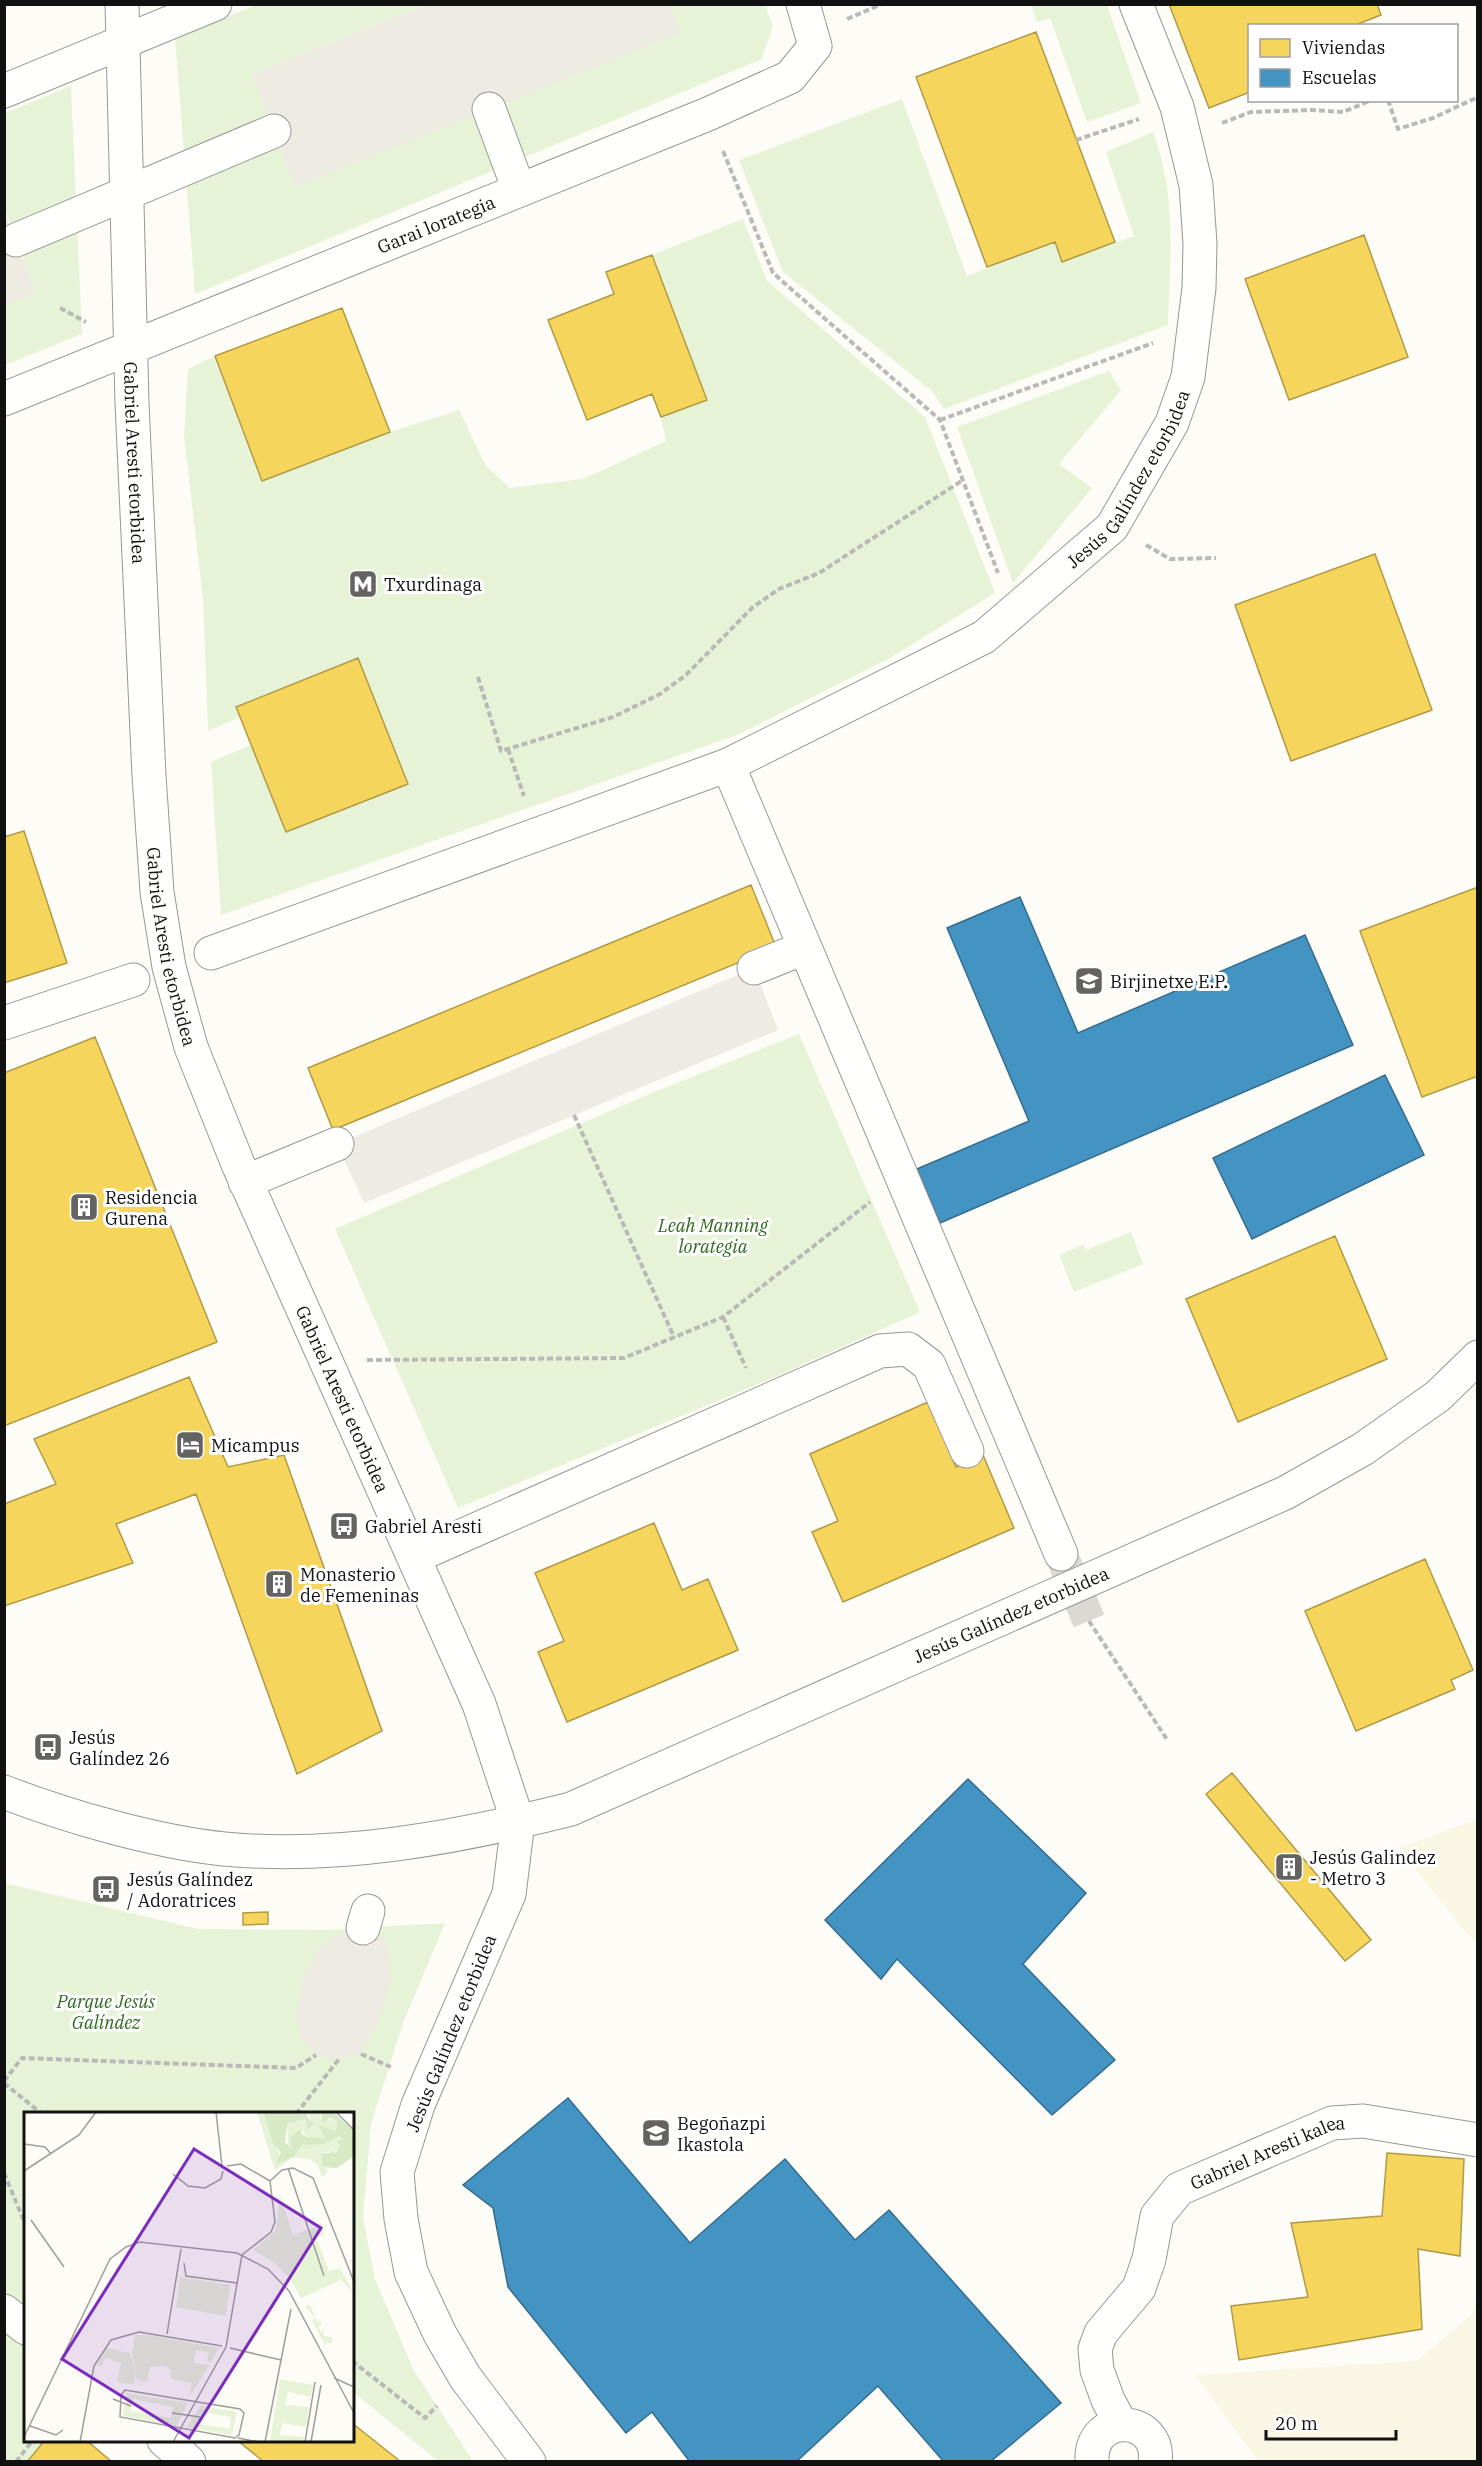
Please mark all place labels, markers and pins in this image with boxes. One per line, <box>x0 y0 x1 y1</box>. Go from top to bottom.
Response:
metro station icon: Txurdinaga <box>347 568 379 600</box>
place label: Txurdinaga <box>384 573 482 596</box>
school or university icon: Birjinetxe E.P. <box>1073 965 1105 997</box>
place label: Birjinetxe E.P. <box>1110 970 1228 993</box>
place label: Residencia Gurena <box>105 1186 198 1230</box>
building icon: Residencia Gurena <box>68 1191 100 1223</box>
hotel icon: Micampus <box>174 1429 206 1461</box>
place label: Micampus <box>211 1434 300 1457</box>
bus stop icon: Gabriel Aresti <box>328 1510 360 1542</box>
place label: Gabriel Aresti <box>365 1515 482 1538</box>
place label: Monasterio de Femeninas <box>300 1563 419 1607</box>
building icon: Monasterio de Femeninas <box>263 1568 295 1600</box>
place label: Jesús Galíndez 26 <box>69 1726 170 1770</box>
bus stop icon: Jesús Galíndez 26 <box>32 1731 64 1763</box>
place label: Jesús Galindez - Metro 3 <box>1310 1846 1436 1890</box>
building icon: Jesús Galindez - Metro 3 <box>1273 1851 1305 1883</box>
place label: Jesús Galíndez / Adoratrices <box>127 1868 253 1912</box>
bus stop icon: Jesús Galíndez / Adoratrices <box>90 1873 122 1905</box>
place label: Begoñazpi Ikastola <box>677 2112 766 2156</box>
school or university icon: Begoñazpi Ikastola <box>640 2117 672 2149</box>

